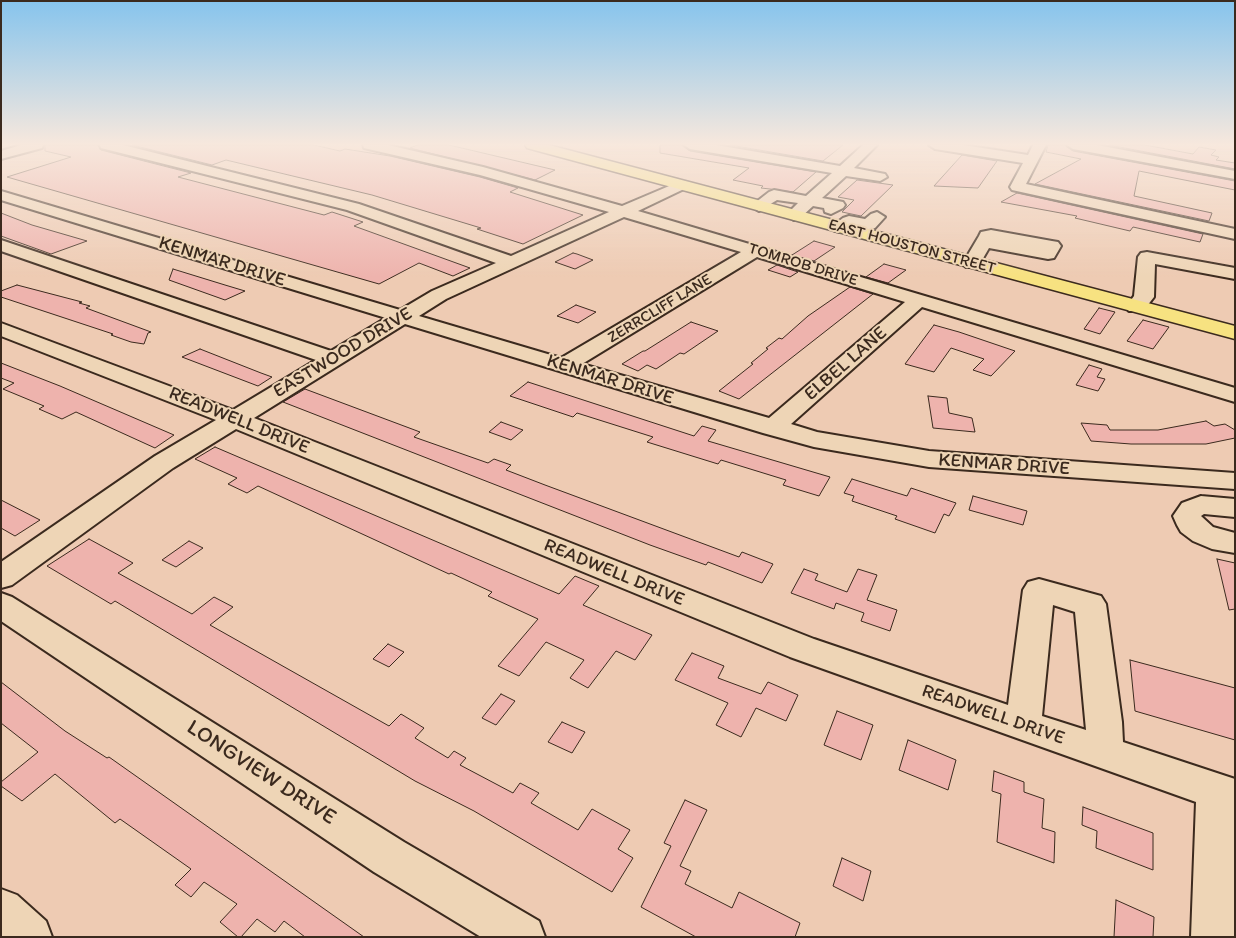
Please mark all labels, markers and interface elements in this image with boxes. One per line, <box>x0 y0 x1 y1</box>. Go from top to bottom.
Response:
street label: EAST HOUSTON STREET <box>826 215 998 279</box>
street label: KENMAR DRIVE <box>156 232 288 292</box>
street label: TOMROB DRIVE <box>746 239 860 291</box>
street label: ZERRCLIFF LANE <box>604 270 716 348</box>
street label: EASTWOOD DRIVE <box>270 303 416 403</box>
street label: ELBEL LANE <box>800 322 892 406</box>
street label: KENMAR DRIVE <box>544 350 676 410</box>
street label: READWELL DRIVE <box>165 382 313 460</box>
street label: KENMAR DRIVE <box>938 449 1070 481</box>
street label: READWELL DRIVE <box>540 534 688 612</box>
street label: READWELL DRIVE <box>919 680 1067 750</box>
street label: LONGVIEW DRIVE <box>181 715 341 831</box>

